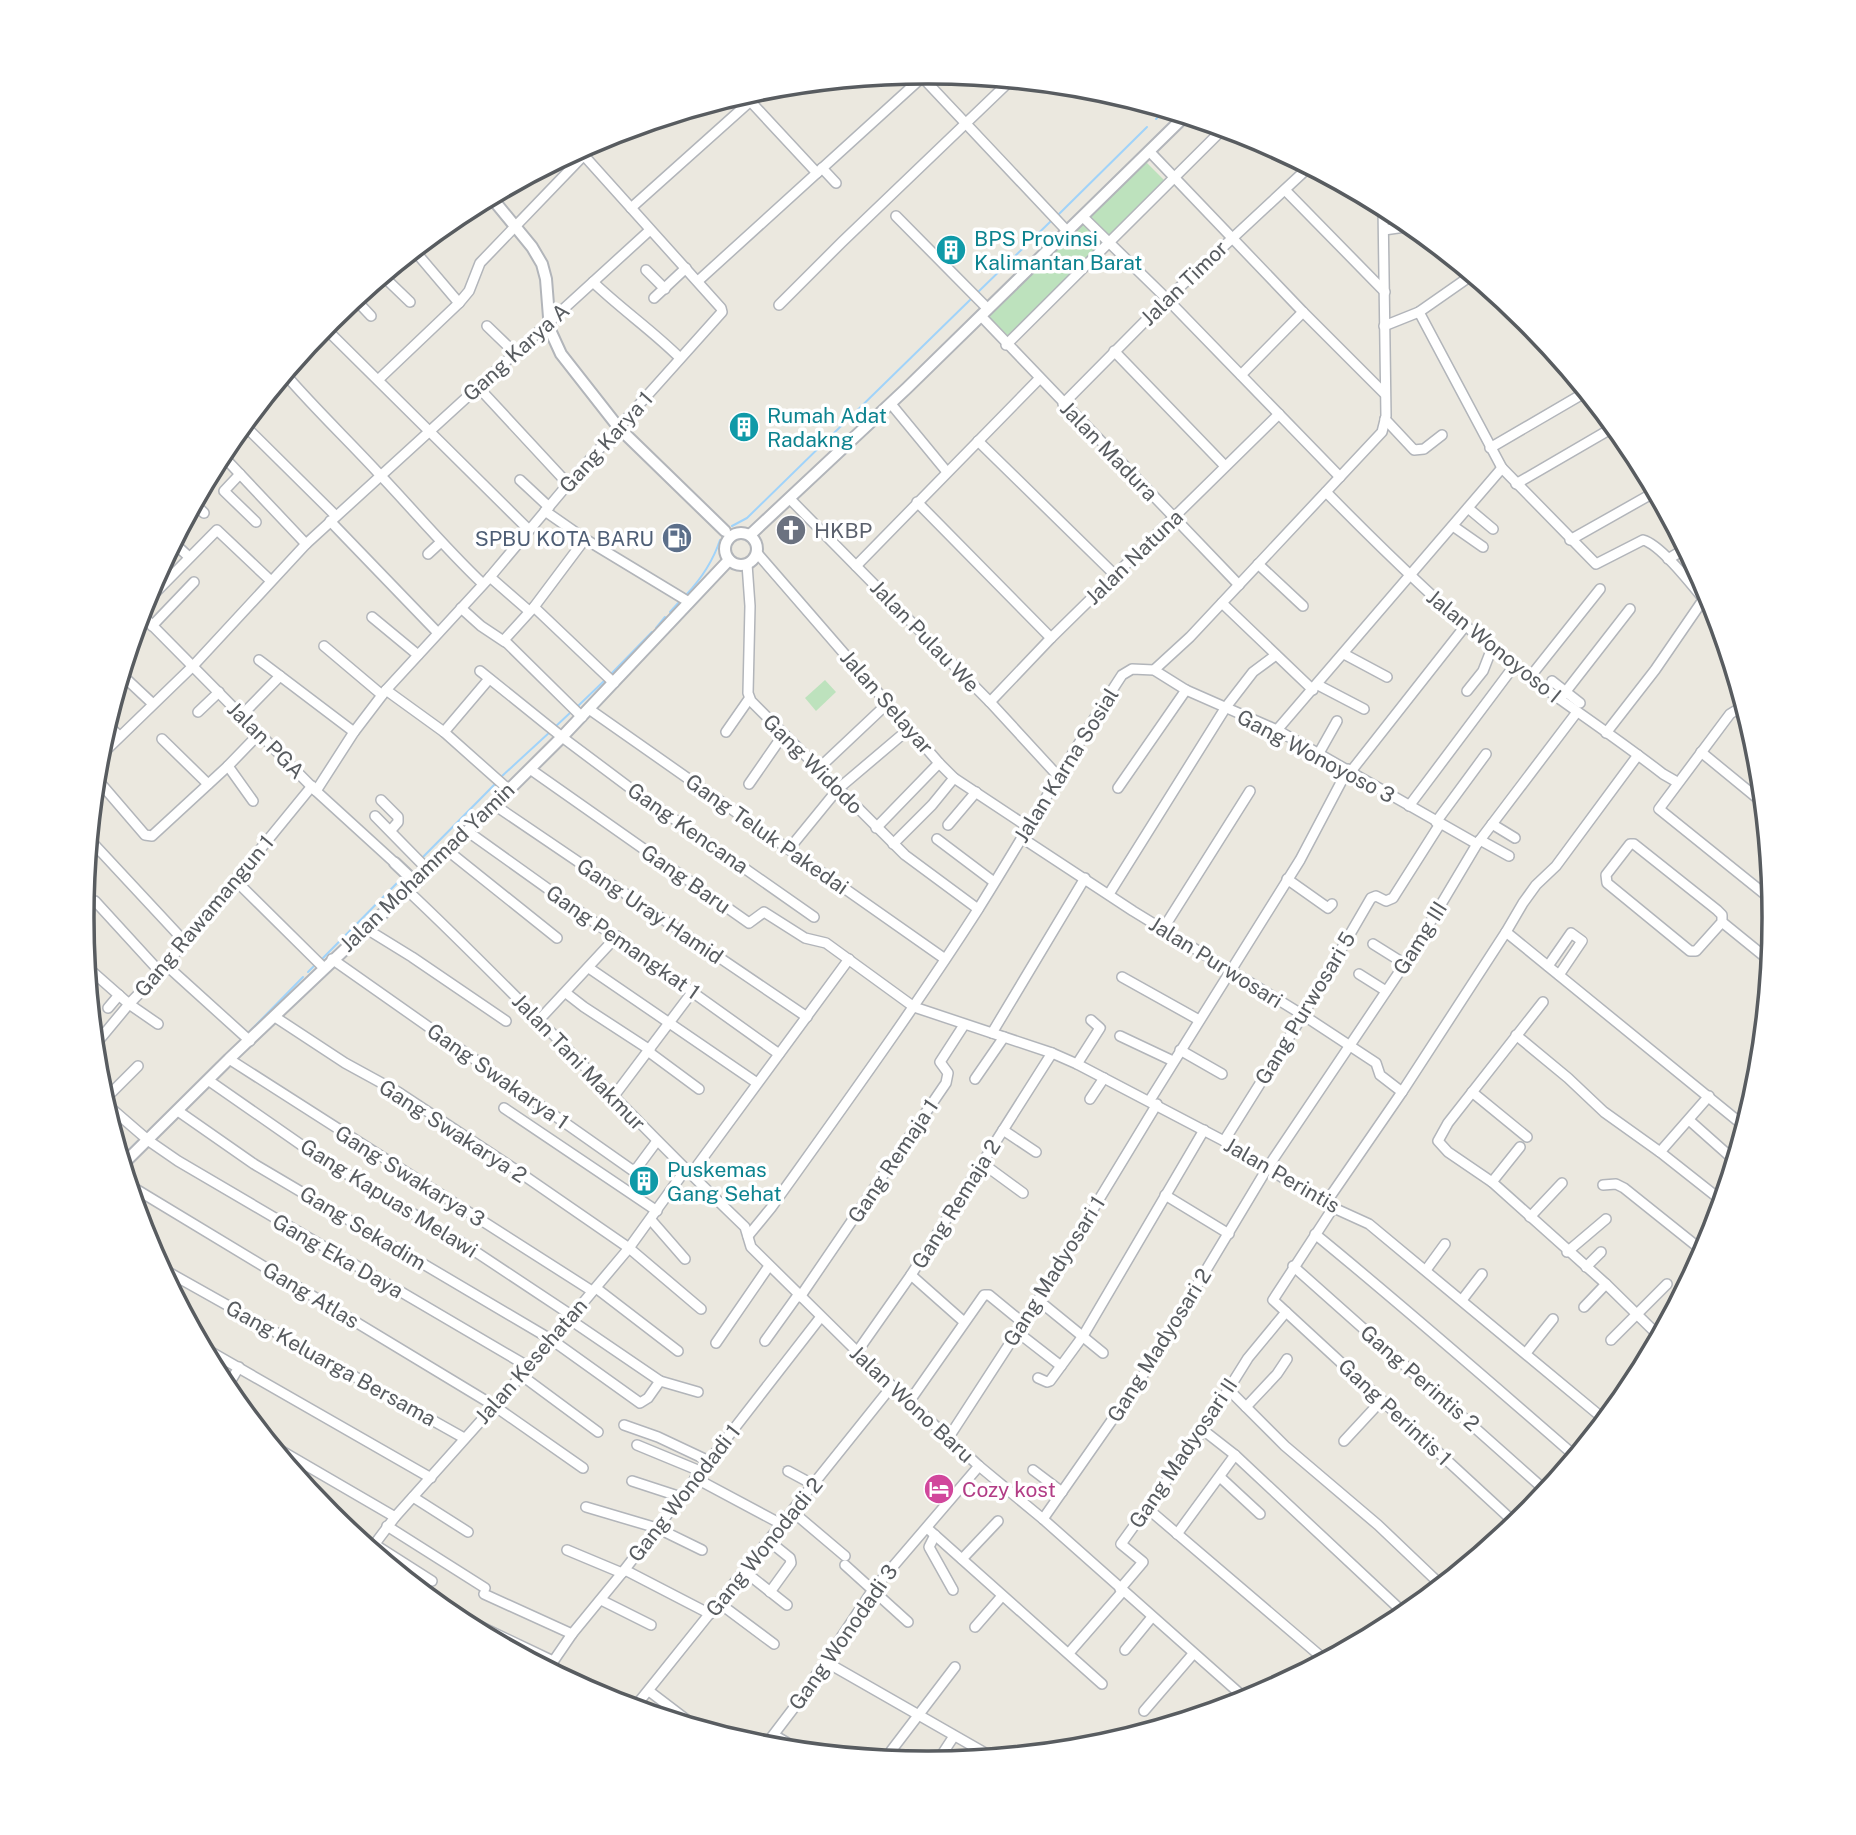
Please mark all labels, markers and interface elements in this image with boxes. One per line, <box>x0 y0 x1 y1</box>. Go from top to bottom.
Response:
place label: BPS Provinsi Kalimantan Barat <box>974 226 1143 275</box>
building icon: BPS Provinsi Kalimantan Barat <box>934 233 968 267</box>
street label: Jalan Timor <box>1135 235 1233 331</box>
street label: Gang Karya A <box>458 298 574 406</box>
street label: Gang Karya 1 <box>554 386 658 498</box>
street label: Jalan Madura <box>1055 396 1163 506</box>
place label: Rumah Adat Radakng <box>767 403 887 452</box>
building icon: Rumah Adat Radakng <box>727 410 761 444</box>
street label: Jalan Natuna <box>1080 504 1188 610</box>
church icon: HKBP <box>774 513 808 547</box>
place label: HKBP <box>814 518 872 543</box>
fuel station icon: SPBU KOTA BARU <box>660 521 694 555</box>
place label: SPBU KOTA BARU <box>475 526 654 551</box>
street label: Jalan Pulau We <box>865 575 985 697</box>
street label: Jalan Wonoyoso I <box>1422 584 1566 708</box>
street label: Jalan Selayar <box>835 645 939 759</box>
street label: Jalan Karna Sosial <box>1008 683 1124 847</box>
street label: Jalan PGA <box>222 696 310 784</box>
street label: Gang Wonoyoso 3 <box>1233 704 1399 808</box>
street label: Gang Widodo <box>758 709 868 819</box>
street label: Gang Teluk Pakedai <box>681 768 853 900</box>
street label: Jalan Mohammad Yamin <box>335 777 519 957</box>
street label: Gang Kencana <box>623 777 753 879</box>
street label: Gang Rawamangun 1 <box>129 830 279 1002</box>
street label: Gang Baru <box>636 839 736 919</box>
street label: Gang Uray Hamid <box>572 853 728 969</box>
street label: Gang Pemangkat 1 <box>541 880 705 1004</box>
street label: Gamg III <box>1388 897 1452 979</box>
street label: Jalan Purwosari <box>1145 911 1287 1013</box>
street label: Gang Purwosari 5 <box>1250 927 1360 1089</box>
street label: Jalan Tani Makmur <box>507 988 651 1136</box>
street label: Gang Swakarya 1 <box>422 1018 574 1134</box>
street label: Gang Swakarya 2 <box>374 1074 532 1188</box>
street label: Gang Remaja 1 <box>842 1094 944 1228</box>
street label: Gang Swakarya 3 <box>331 1120 489 1232</box>
street label: Jalan Perintis <box>1220 1132 1344 1218</box>
street label: Gang Kapuas Melawi <box>296 1133 482 1263</box>
street label: Gang Remaja 2 <box>906 1135 1006 1273</box>
place label: Puskemas Gang Sehat <box>667 1157 782 1206</box>
building icon: Puskemas Gang Sehat <box>627 1164 661 1198</box>
street label: Gang Sekadim <box>295 1181 431 1275</box>
street label: Gang Madyosari 1 <box>998 1191 1110 1351</box>
street label: Gang Eka Daya <box>268 1208 408 1304</box>
street label: Gang Atlas <box>258 1257 364 1333</box>
street label: Gang Madyosari 2 <box>1102 1264 1216 1426</box>
street label: Jalan Kesehatan <box>470 1293 592 1429</box>
street label: Gang Keluarga Bersama <box>222 1295 440 1431</box>
street label: Gang Perintis 2 <box>1356 1320 1484 1436</box>
street label: Jalan Wono Baru <box>845 1340 979 1468</box>
street label: Gang Perintis 1 <box>1333 1353 1457 1471</box>
street label: Gang Madyosari II <box>1124 1373 1242 1533</box>
street label: Gang Wonodadi 1 <box>623 1419 745 1567</box>
hotel icon: Cozy kost <box>922 1472 956 1506</box>
street label: Gang Wonodadi 2 <box>700 1473 828 1621</box>
place label: Cozy kost <box>962 1477 1056 1502</box>
street label: Gang Wonodadi 3 <box>783 1559 903 1715</box>

